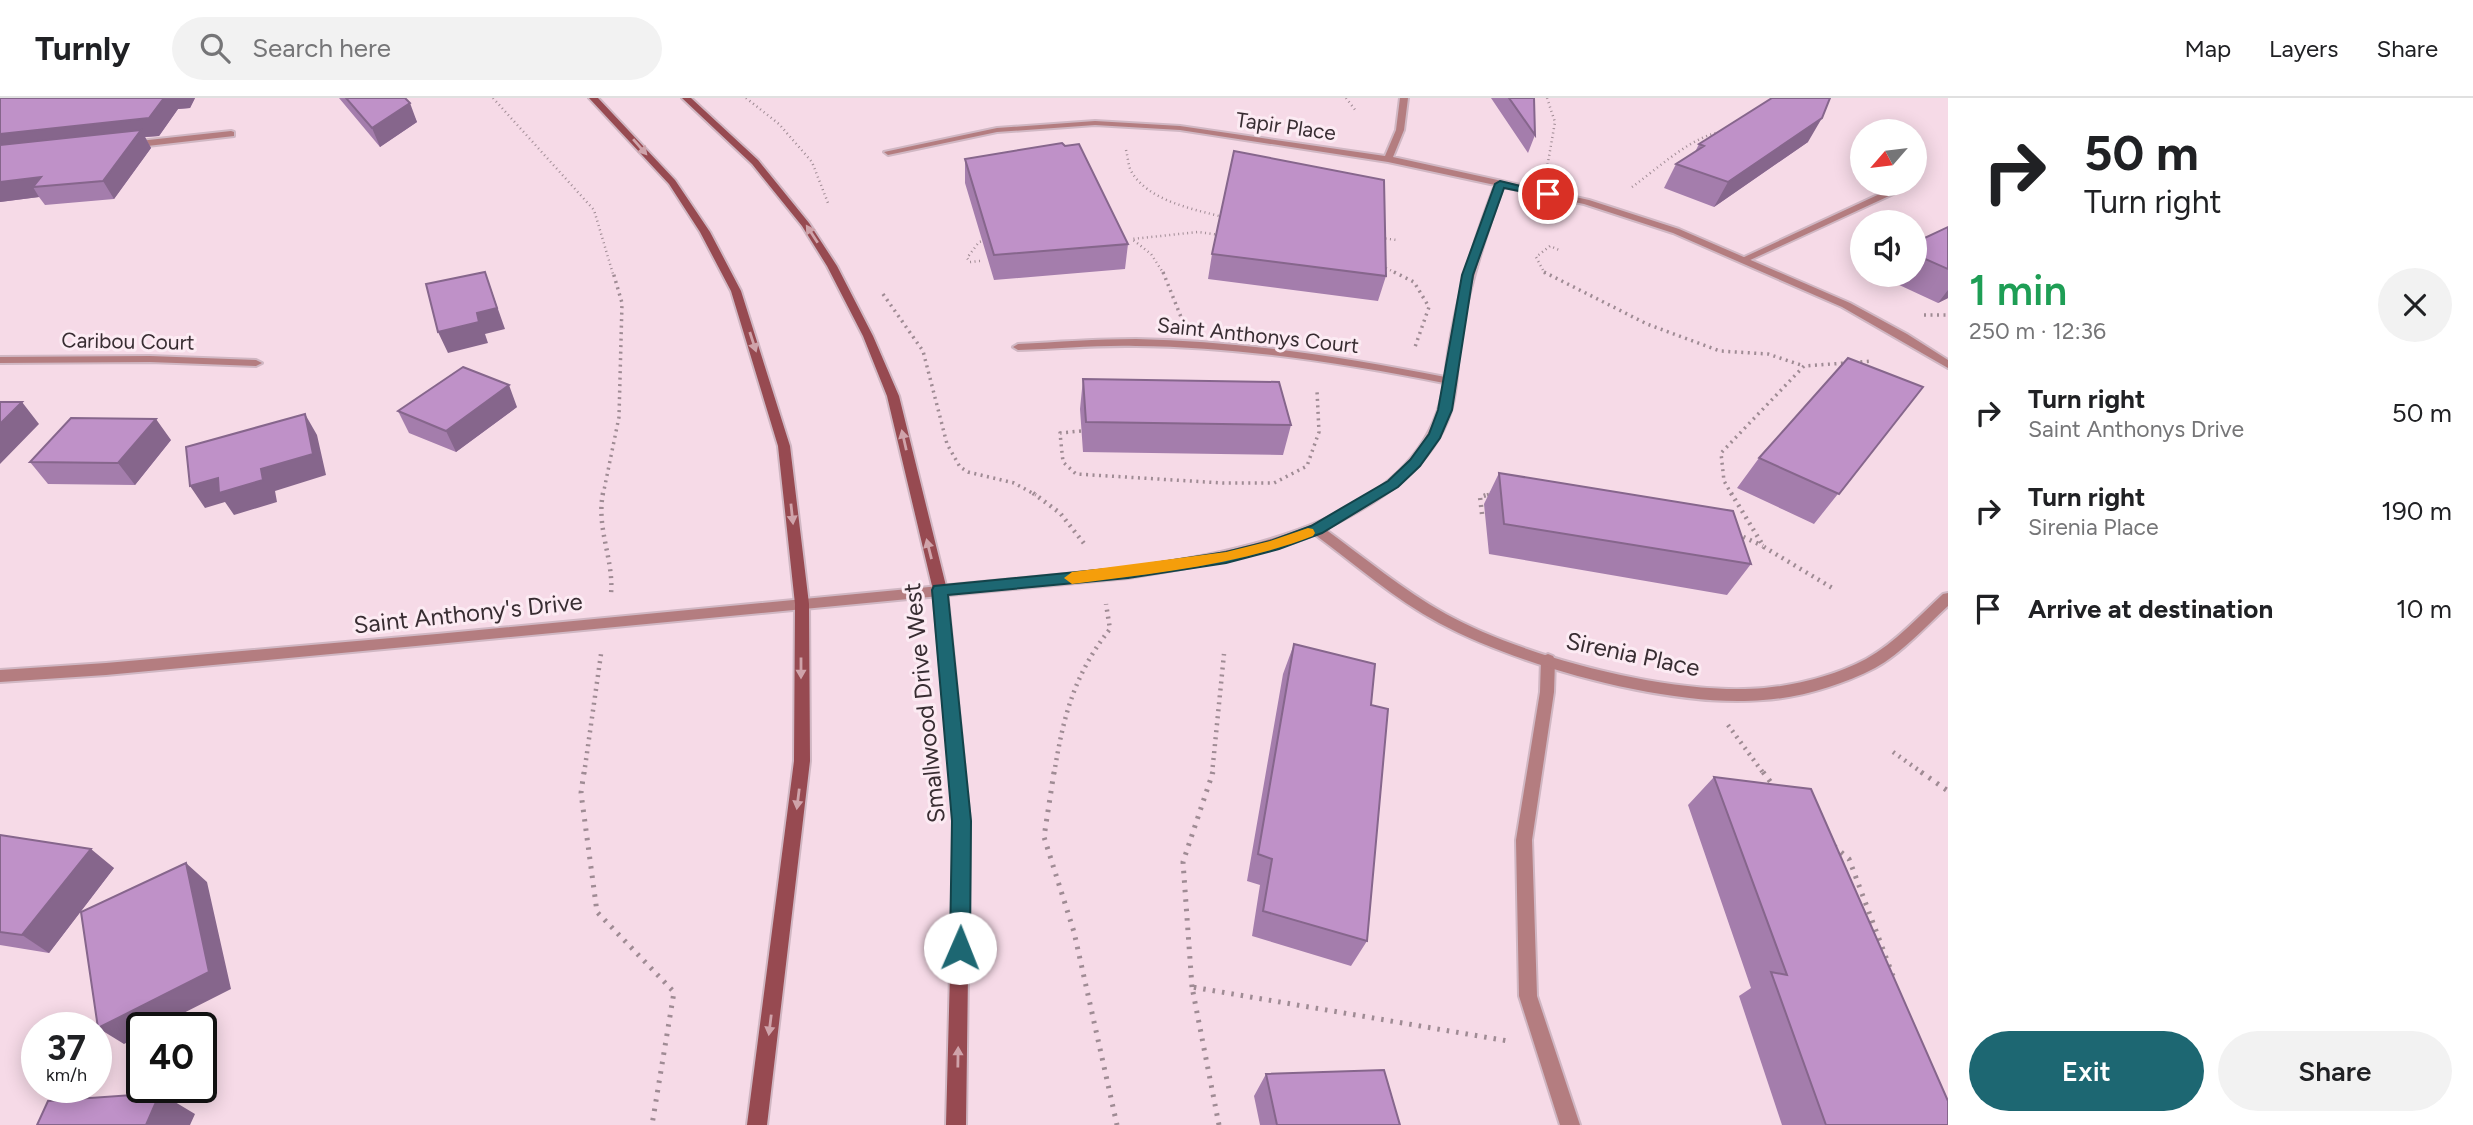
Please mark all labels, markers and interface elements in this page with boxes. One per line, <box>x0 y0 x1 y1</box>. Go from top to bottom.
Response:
search box <box>172 17 662 80</box>
text: Turnly <box>35 29 130 68</box>
icon: search <box>196 29 234 67</box>
text: Search here <box>252 32 391 64</box>
text: Map <box>2184 34 2231 63</box>
text: Layers <box>2269 34 2338 63</box>
text: Share <box>2376 34 2438 63</box>
street label: Tapir Place <box>1234 107 1338 145</box>
north arrow <box>1850 119 1927 196</box>
map controls <box>1850 119 1927 287</box>
text: 50 m <box>2084 123 2199 182</box>
icon: right <box>1969 126 2060 217</box>
one-way arrow <box>632 138 648 156</box>
pin <box>1518 164 1578 224</box>
icon: arrive <box>1529 175 1567 213</box>
text: Turn right <box>2084 183 2222 221</box>
button: sound <box>1850 210 1927 287</box>
one-way arrow <box>805 224 818 244</box>
text: 1 min <box>1969 265 2067 316</box>
button: close <box>2378 268 2452 342</box>
street label: Saint Anthonys Court <box>1156 312 1360 358</box>
text: 250 m · 12:36 <box>1969 317 2106 345</box>
street label: Caribou Court <box>61 327 195 355</box>
one-way arrow <box>748 332 758 353</box>
text: Turn right <box>2028 383 2145 415</box>
icon: right <box>1969 394 2007 432</box>
text: 50 m <box>2392 397 2452 429</box>
text: Saint Anthonys Drive <box>2028 415 2244 443</box>
one-way arrow <box>898 429 909 451</box>
text: Turn right <box>2028 481 2145 513</box>
icon: right <box>1969 492 2007 530</box>
text: 190 m <box>2381 495 2452 527</box>
one-way arrow <box>786 503 797 525</box>
text: Sirenia Place <box>2028 513 2158 541</box>
one-way arrow <box>923 538 934 560</box>
street label: Smallwood Drive West <box>897 582 951 824</box>
street label: Saint Anthony's Drive <box>352 587 584 639</box>
icon: arrive <box>1969 590 2007 628</box>
text: Arrive at destination <box>2028 593 2273 625</box>
text: 10 m <box>2396 593 2452 625</box>
street label: Sirenia Place <box>1563 626 1703 682</box>
one-way arrow <box>795 657 807 679</box>
one-way arrow <box>792 788 803 810</box>
position arrow <box>923 911 997 985</box>
speed limit sign: 40 <box>126 1012 217 1103</box>
one-way arrow <box>764 1014 775 1036</box>
text: 37 <box>47 1027 86 1069</box>
button: Exit <box>1969 1031 2204 1111</box>
button: Share <box>2218 1031 2452 1111</box>
one-way arrow <box>953 1046 964 1068</box>
text: km/h <box>46 1064 87 1086</box>

